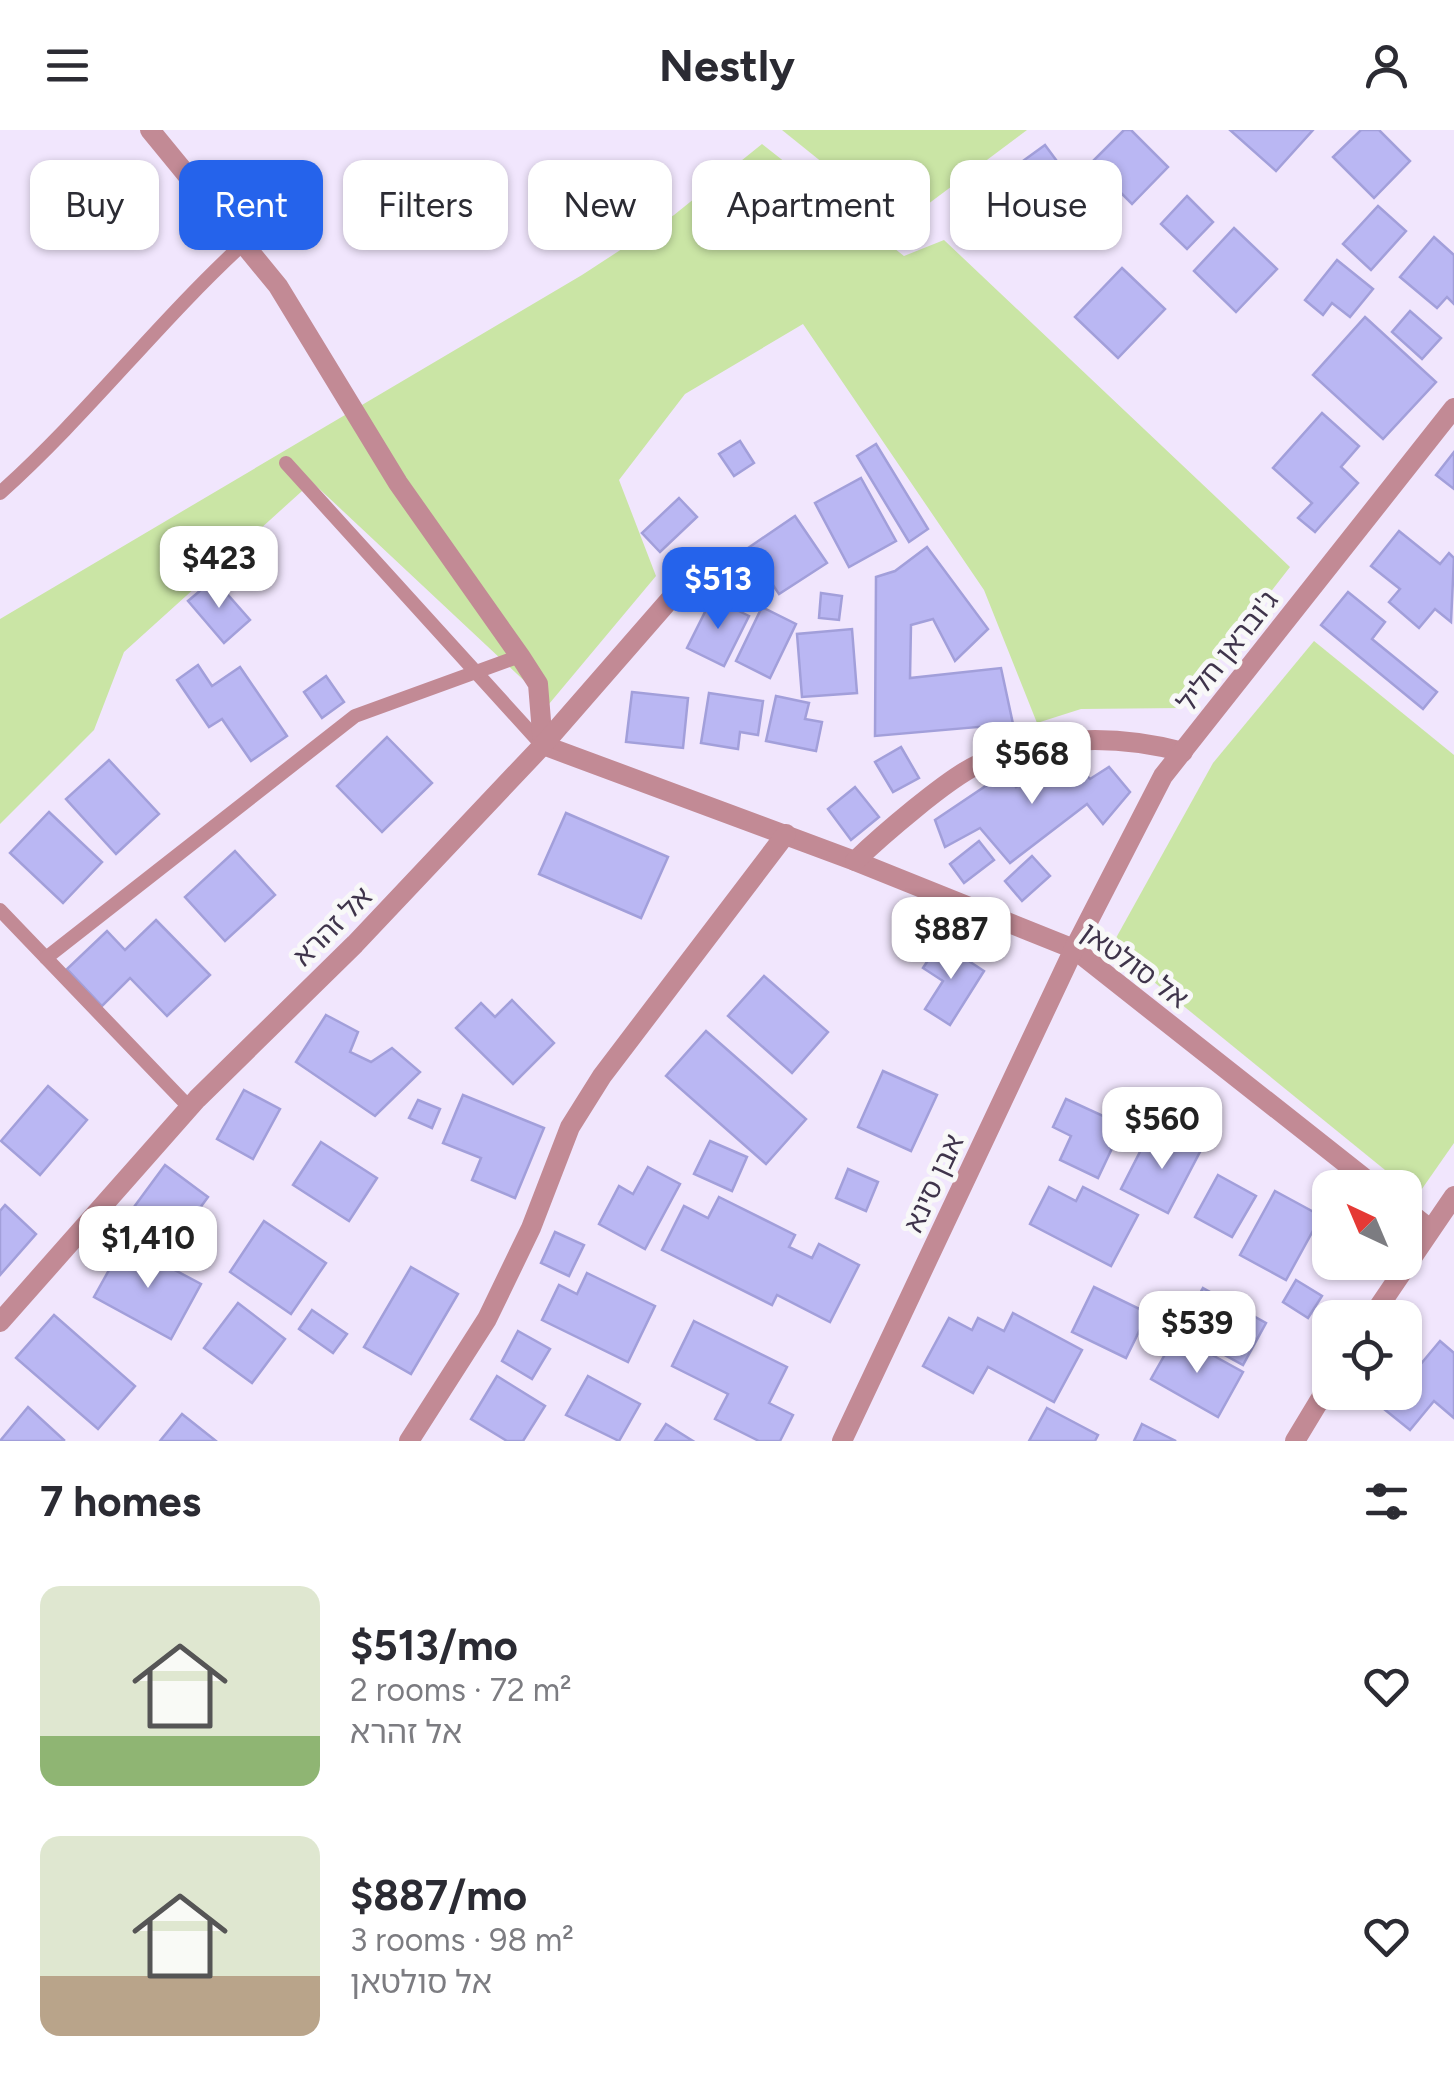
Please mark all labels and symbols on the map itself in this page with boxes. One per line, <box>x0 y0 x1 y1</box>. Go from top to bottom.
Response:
pin: $423 <box>160 526 278 611</box>
pin: $513 <box>659 547 777 632</box>
street label: ג'ובראן חליל <box>1169 584 1285 718</box>
pin: $568 <box>973 722 1091 807</box>
street label: אל זהרא <box>285 879 379 973</box>
pin: $887 <box>892 897 1010 982</box>
street label: אל סולטאן <box>1075 915 1195 1015</box>
pin: $560 <box>1103 1087 1221 1172</box>
street label: אבן סינא <box>896 1128 970 1238</box>
north arrow <box>1312 1170 1422 1280</box>
pin: $1,410 <box>67 1206 229 1291</box>
pin: $539 <box>1138 1291 1256 1376</box>

